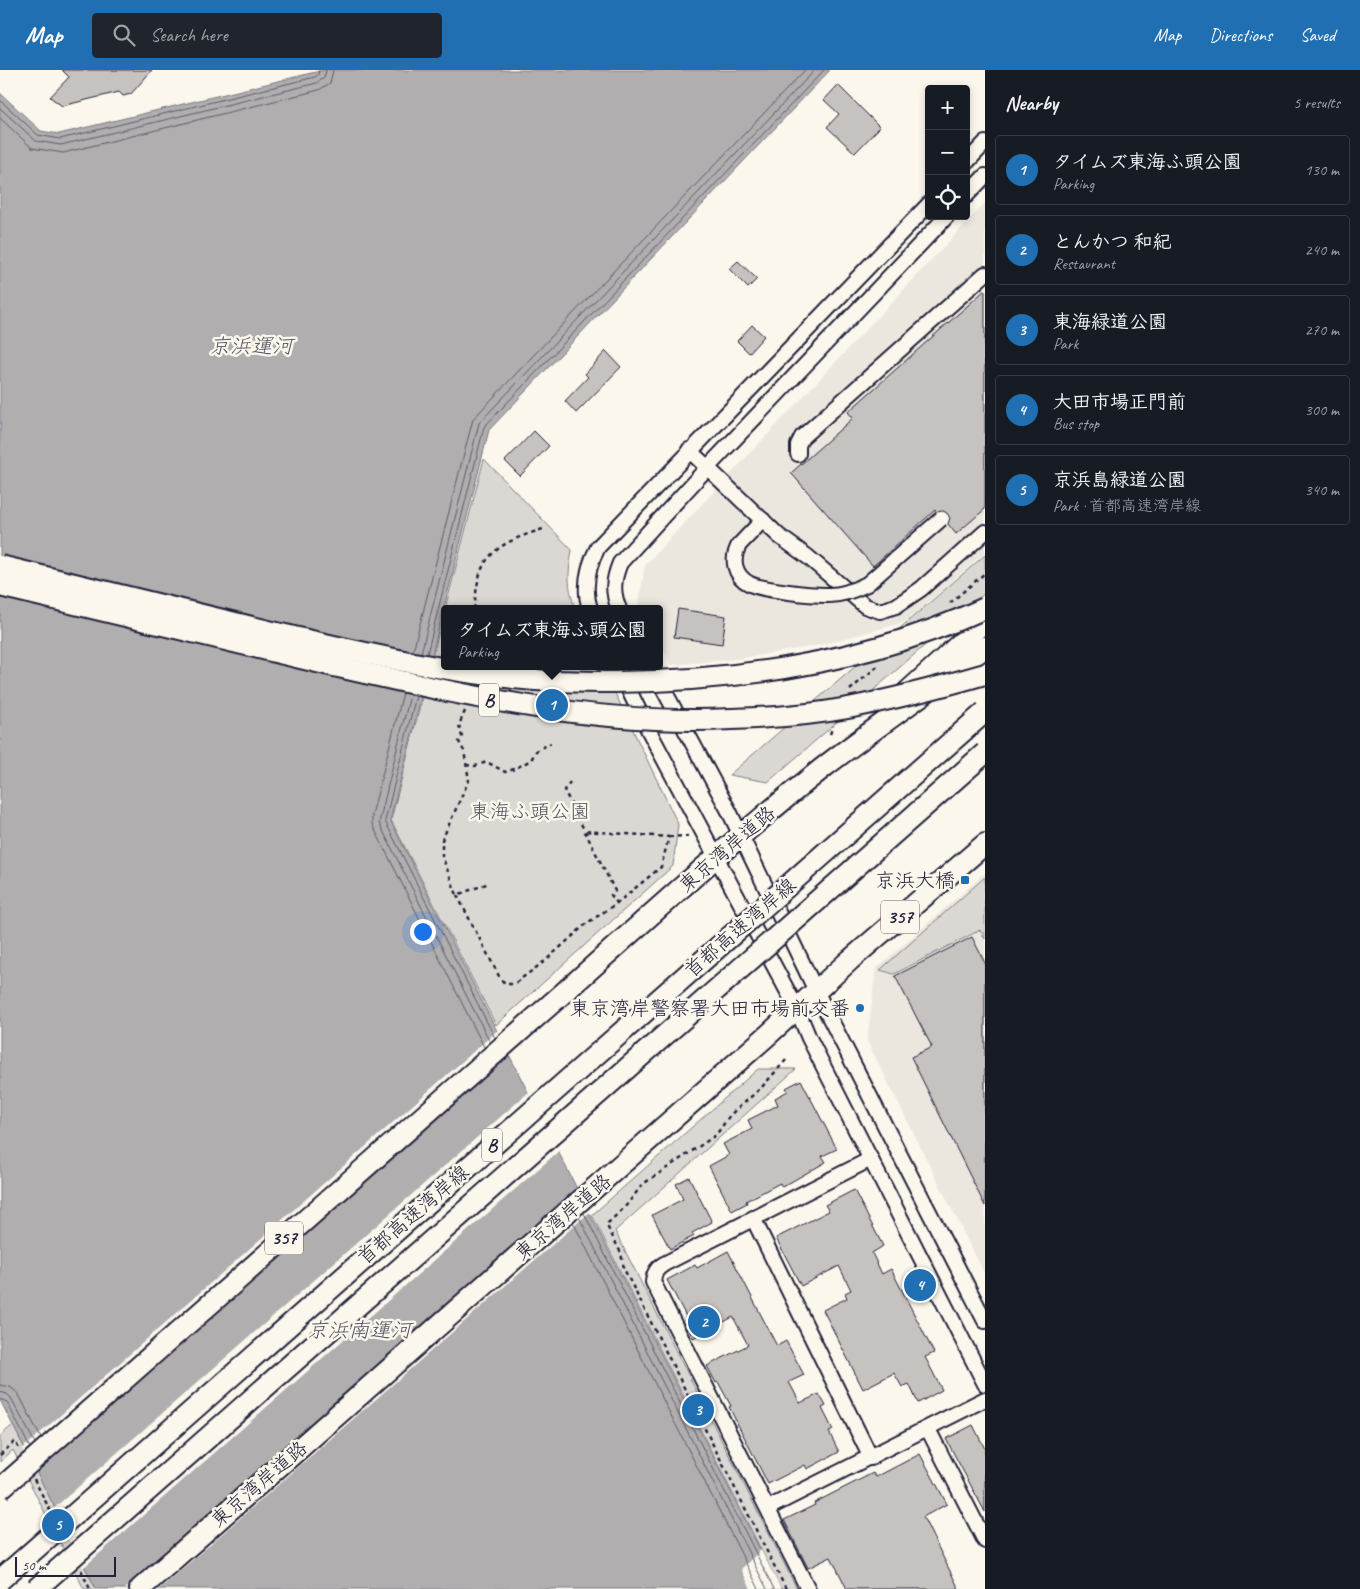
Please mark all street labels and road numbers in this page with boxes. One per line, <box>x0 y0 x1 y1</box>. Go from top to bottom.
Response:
road number: B <box>479 684 499 716</box>
street label: 東京湾岸道路 <box>674 800 780 898</box>
street label: 首都高速湾岸線 <box>679 873 801 983</box>
road number: 357 <box>881 900 919 934</box>
road number: B <box>482 1128 502 1162</box>
street label: 首都高速湾岸線 <box>352 1160 474 1270</box>
street label: 東京湾岸道路 <box>510 1168 616 1266</box>
road number: 357 <box>265 1222 303 1254</box>
street label: 東京湾岸道路 <box>206 1435 312 1533</box>

